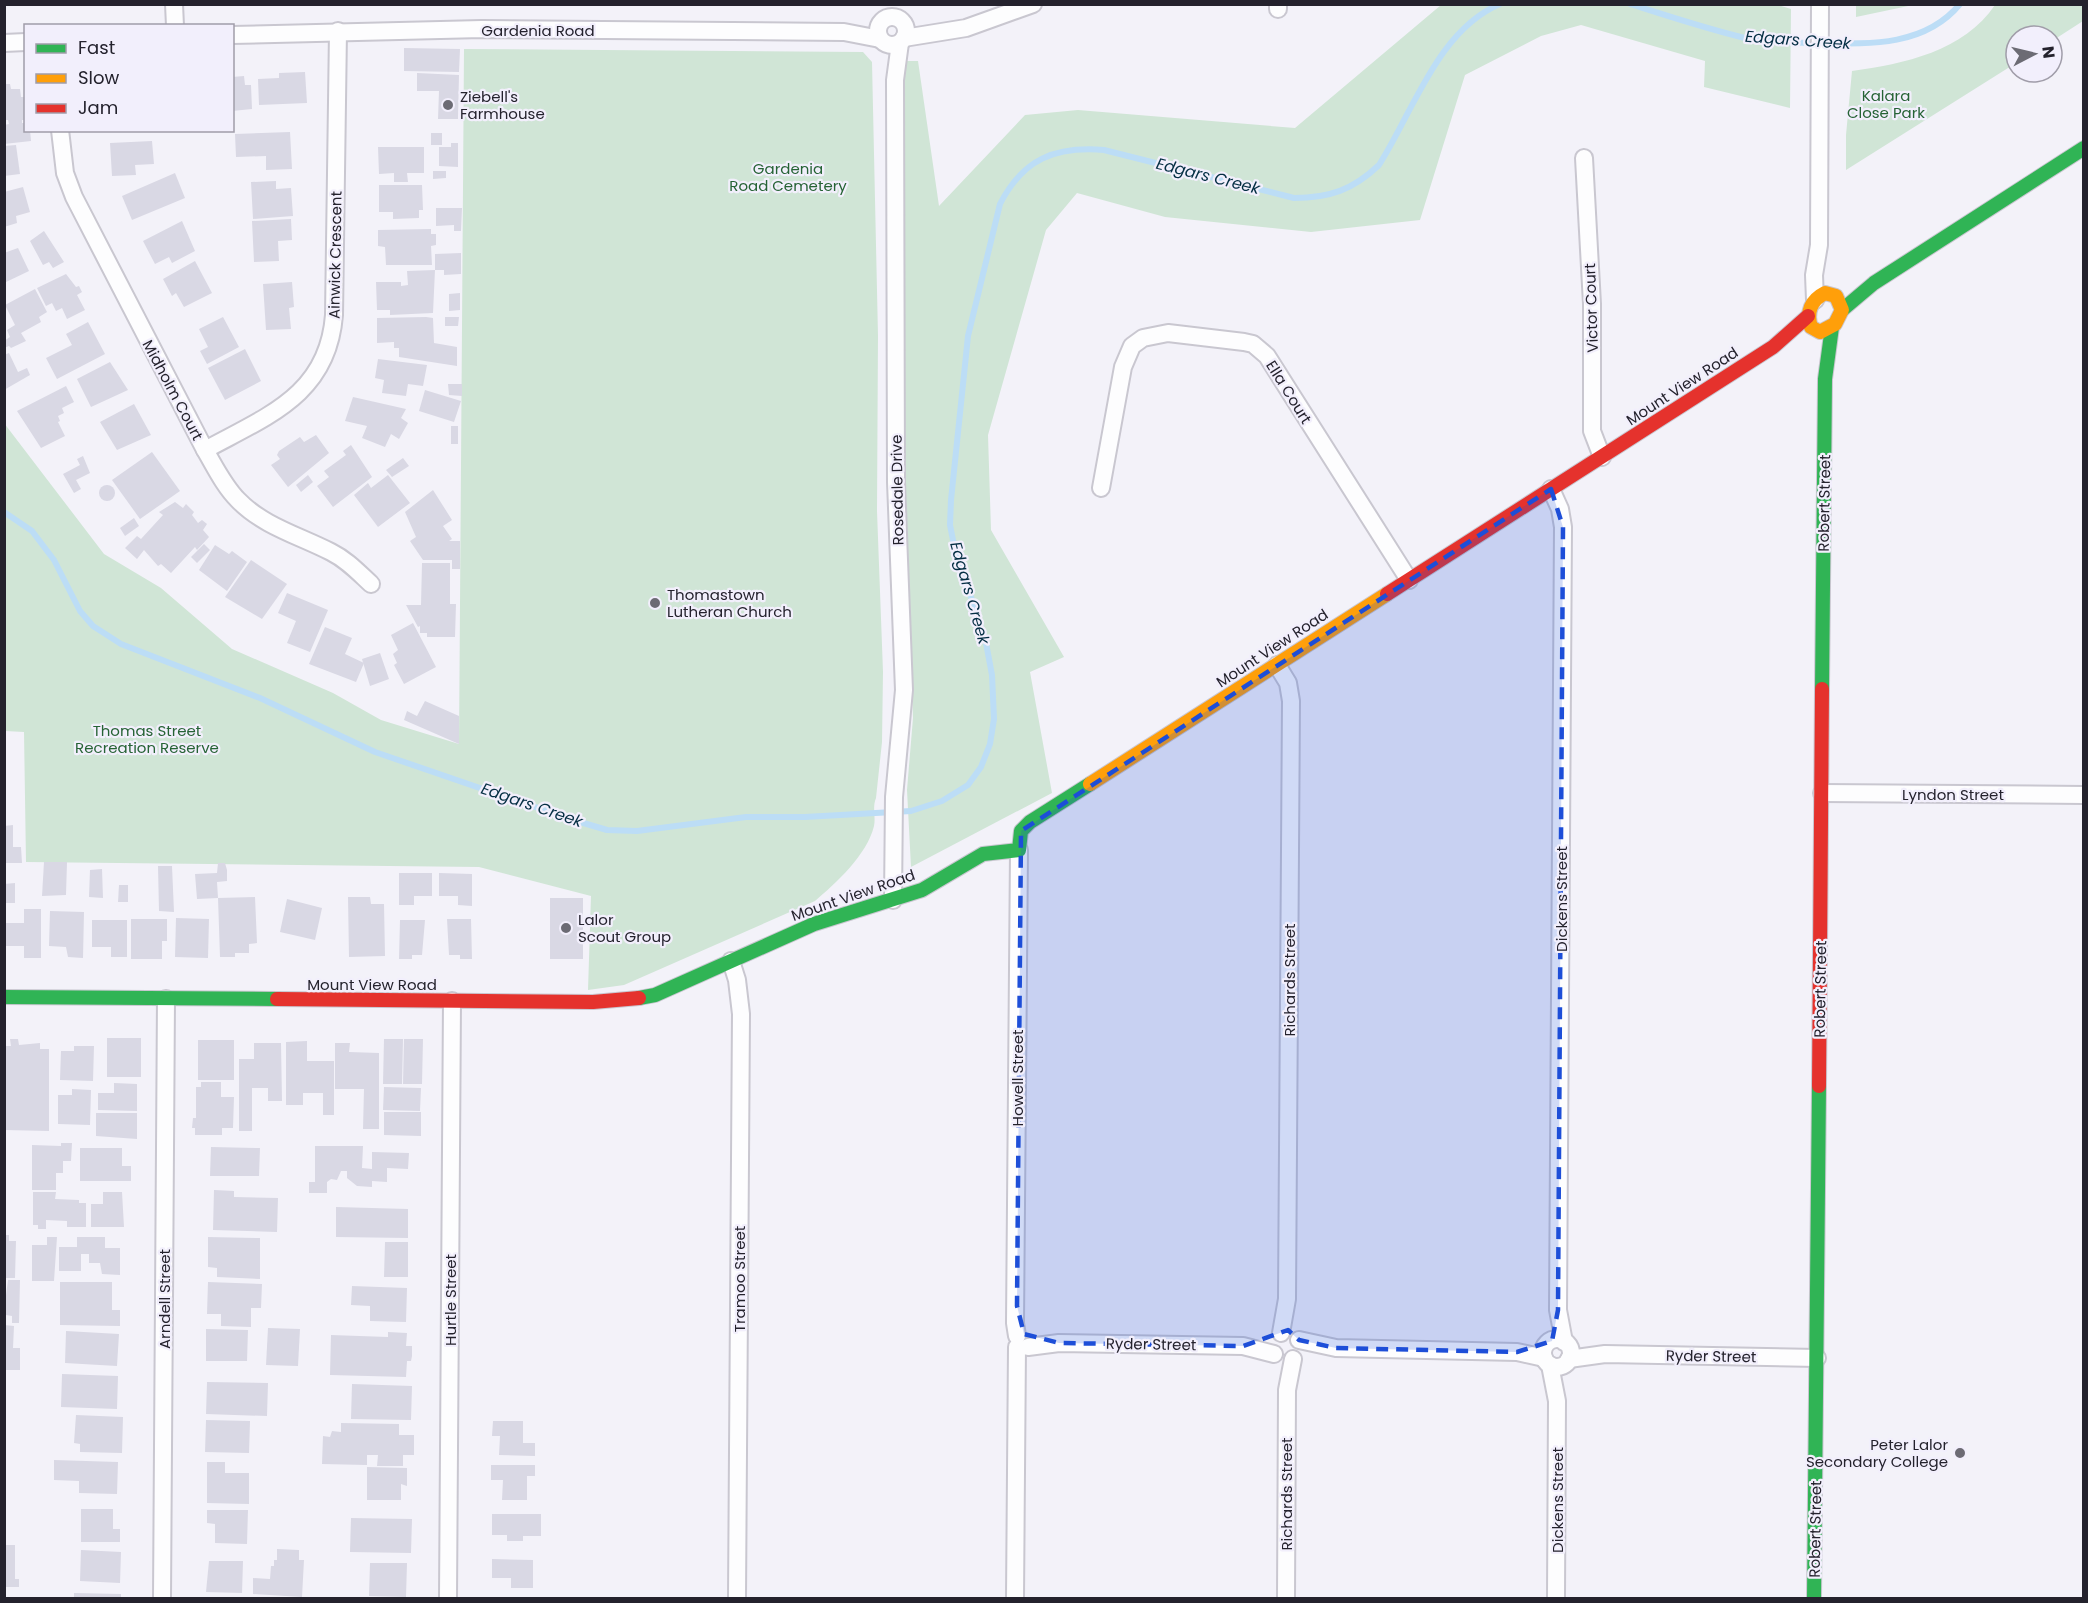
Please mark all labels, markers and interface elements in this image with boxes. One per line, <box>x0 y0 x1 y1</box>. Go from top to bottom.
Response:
street label: Gardenia Road <box>481 20 595 41</box>
legend <box>24 24 234 132</box>
north arrow <box>2004 24 2064 84</box>
water label: Edgars Creek <box>1744 25 1852 55</box>
text: Fast <box>78 35 115 60</box>
text: N <box>2036 45 2061 60</box>
text: Slow <box>78 65 120 90</box>
park label: Kalara Close Park <box>1847 85 1925 123</box>
place label: Ziebell's Farmhouse <box>460 86 545 124</box>
text: Jam <box>78 95 118 120</box>
marker: Ziebell's Farmhouse <box>441 98 455 112</box>
water label: Edgars Creek <box>1154 152 1263 200</box>
park label: Gardenia Road Cemetery <box>729 158 847 196</box>
street label: Ainwick Crescent <box>323 191 347 319</box>
street label: Victor Court <box>1579 263 1603 353</box>
street label: Midholm Court <box>138 336 208 444</box>
street label: Mount View Road <box>1622 342 1742 430</box>
street label: Ella Court <box>1261 356 1317 428</box>
street label: Rosedale Drive <box>886 434 908 546</box>
street label: Robert Street <box>1813 454 1835 552</box>
water label: Edgars Creek <box>944 539 996 648</box>
place label: Thomastown Lutheran Church <box>667 584 792 622</box>
marker: Thomastown Lutheran Church <box>648 596 662 610</box>
street label: Mount View Road <box>1212 604 1332 692</box>
park label: Thomas Street Recreation Reserve <box>75 720 219 758</box>
water label: Edgars Creek <box>478 777 587 833</box>
street label: Lyndon Street <box>1902 784 2004 805</box>
street label: Dickens Street <box>1551 846 1572 952</box>
street label: Mount View Road <box>788 864 918 926</box>
place label: Lalor Scout Group <box>578 909 671 947</box>
marker: Lalor Scout Group <box>559 921 573 935</box>
street label: Richards Street <box>1279 923 1300 1037</box>
street label: Robert Street <box>1809 940 1831 1038</box>
street label: Mount View Road <box>307 974 437 995</box>
street label: Howell Street <box>1007 1030 1028 1126</box>
street label: Tramoo Street <box>729 1226 750 1332</box>
street label: Arndell Street <box>154 1249 175 1349</box>
street label: Hurtle Street <box>440 1254 461 1346</box>
street label: Ryder Street <box>1106 1333 1196 1355</box>
street label: Ryder Street <box>1666 1345 1756 1367</box>
place label: Peter Lalor Secondary College <box>1806 1434 1948 1472</box>
street label: Richards Street <box>1276 1437 1297 1551</box>
marker: Peter Lalor Secondary College <box>1953 1446 1967 1460</box>
street label: Dickens Street <box>1547 1447 1568 1553</box>
street label: Robert Street <box>1804 1480 1826 1578</box>

